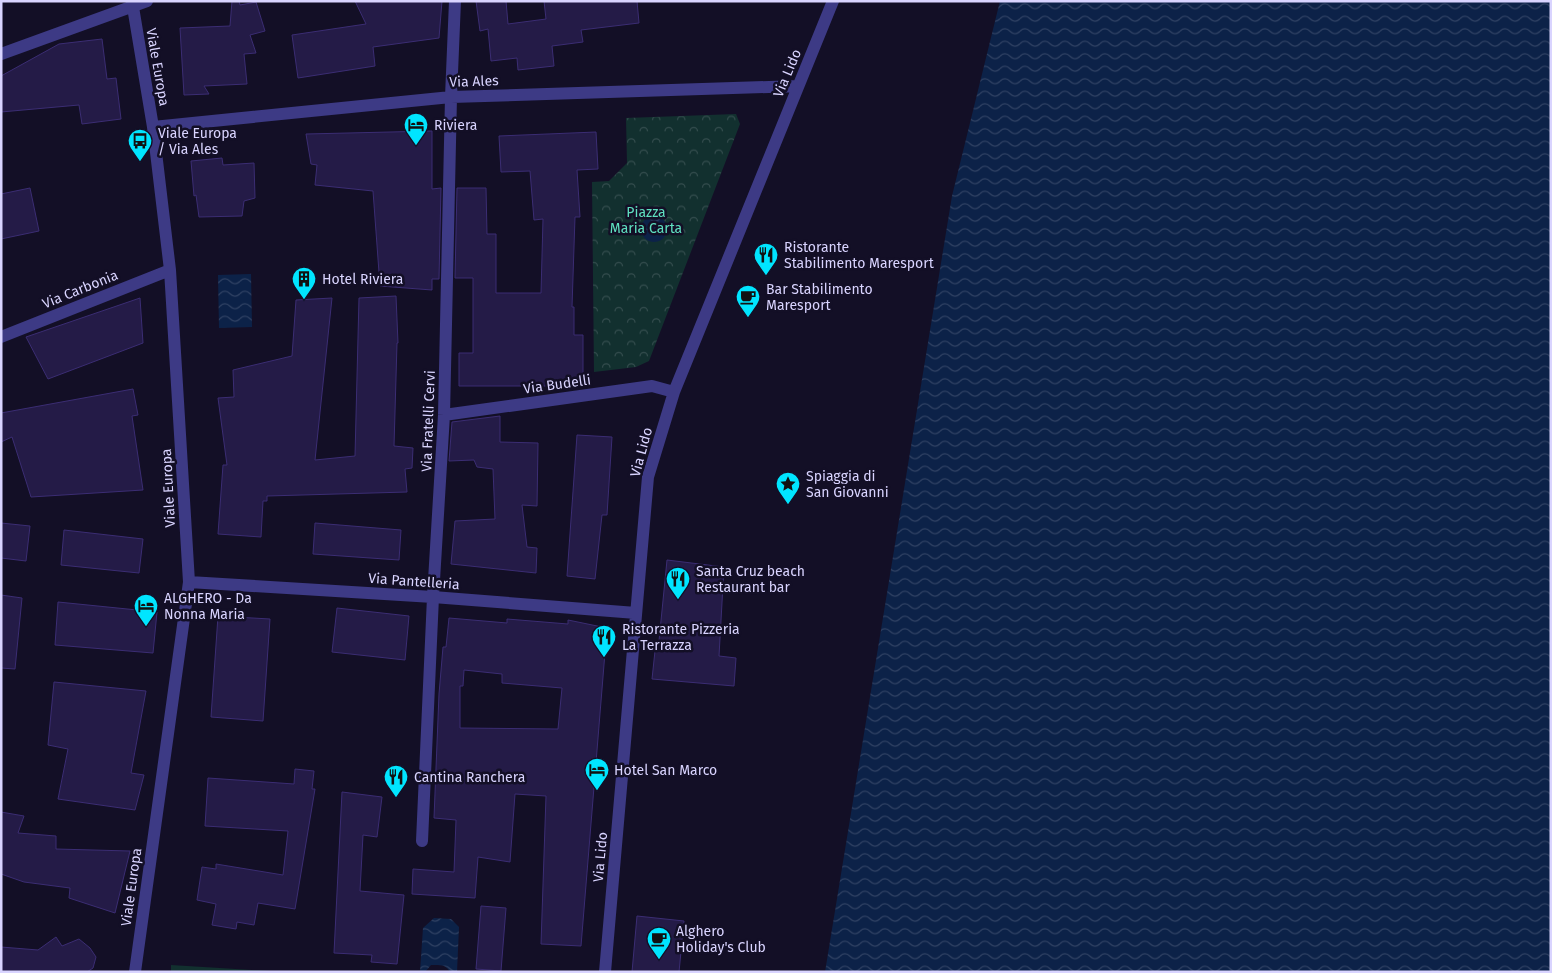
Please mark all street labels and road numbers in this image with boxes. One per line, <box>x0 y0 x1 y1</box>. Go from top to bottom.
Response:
street label: Viale Europa <box>142 27 173 107</box>
street label: Via Lido <box>770 47 805 100</box>
street label: Via Ales <box>449 72 499 91</box>
street label: Via Carbonia <box>40 267 120 312</box>
street label: Via Fratelli Cervi <box>418 370 439 472</box>
street label: Via Budelli <box>522 371 592 398</box>
street label: Via Lido <box>627 426 656 479</box>
street label: Viale Europa <box>158 448 179 528</box>
street label: Via Pantelleria <box>368 570 460 593</box>
street label: Via Lido <box>590 831 611 883</box>
street label: Viale Europa <box>118 847 145 927</box>

